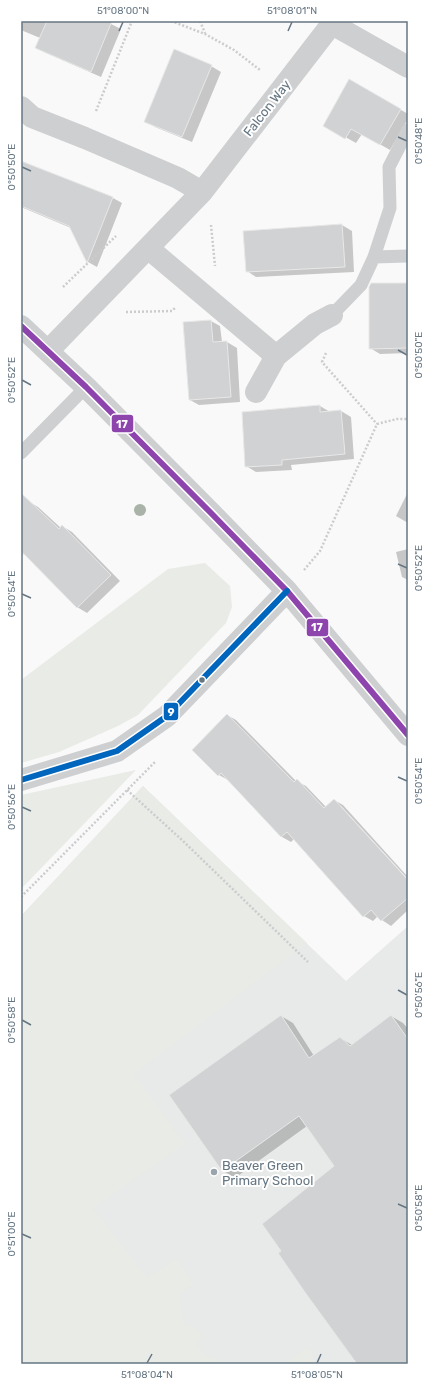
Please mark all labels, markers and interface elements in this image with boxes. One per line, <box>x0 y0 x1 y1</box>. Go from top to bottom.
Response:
text: 51°08'00"N <box>97 5 149 17</box>
text: 51°08'01"N <box>267 5 317 17</box>
street label: Falcon Way <box>240 77 294 139</box>
text: 0°50'48"E <box>413 118 425 164</box>
text: 0°50'50"E <box>6 144 18 190</box>
text: 0°50'50"E <box>413 332 425 378</box>
text: 0°50'52"E <box>6 357 18 403</box>
line badge: 17 <box>111 414 134 433</box>
text: 17 <box>116 418 129 431</box>
text: 0°50'52"E <box>413 545 425 591</box>
text: 0°50'54"E <box>6 571 18 617</box>
line badge: 17 <box>306 618 329 637</box>
text: 17 <box>311 621 324 634</box>
unlabelled marker <box>197 675 207 685</box>
line badge: 9 <box>163 702 179 721</box>
text: 9 <box>167 706 175 719</box>
text: 0°50'54"E <box>413 758 425 804</box>
text: 0°50'56"E <box>6 784 18 830</box>
text: 0°50'56"E <box>413 972 425 1018</box>
text: 0°50'58"E <box>6 997 18 1043</box>
place label: Beaver Green Primary School <box>222 1158 313 1188</box>
marker: Beaver Green Primary School <box>209 1167 219 1177</box>
text: 0°50'58"E <box>413 1185 425 1231</box>
text: 0°51'00"E <box>6 1212 18 1256</box>
text: 51°08'04"N <box>121 1369 173 1381</box>
text: 51°08'05"N <box>291 1369 343 1381</box>

